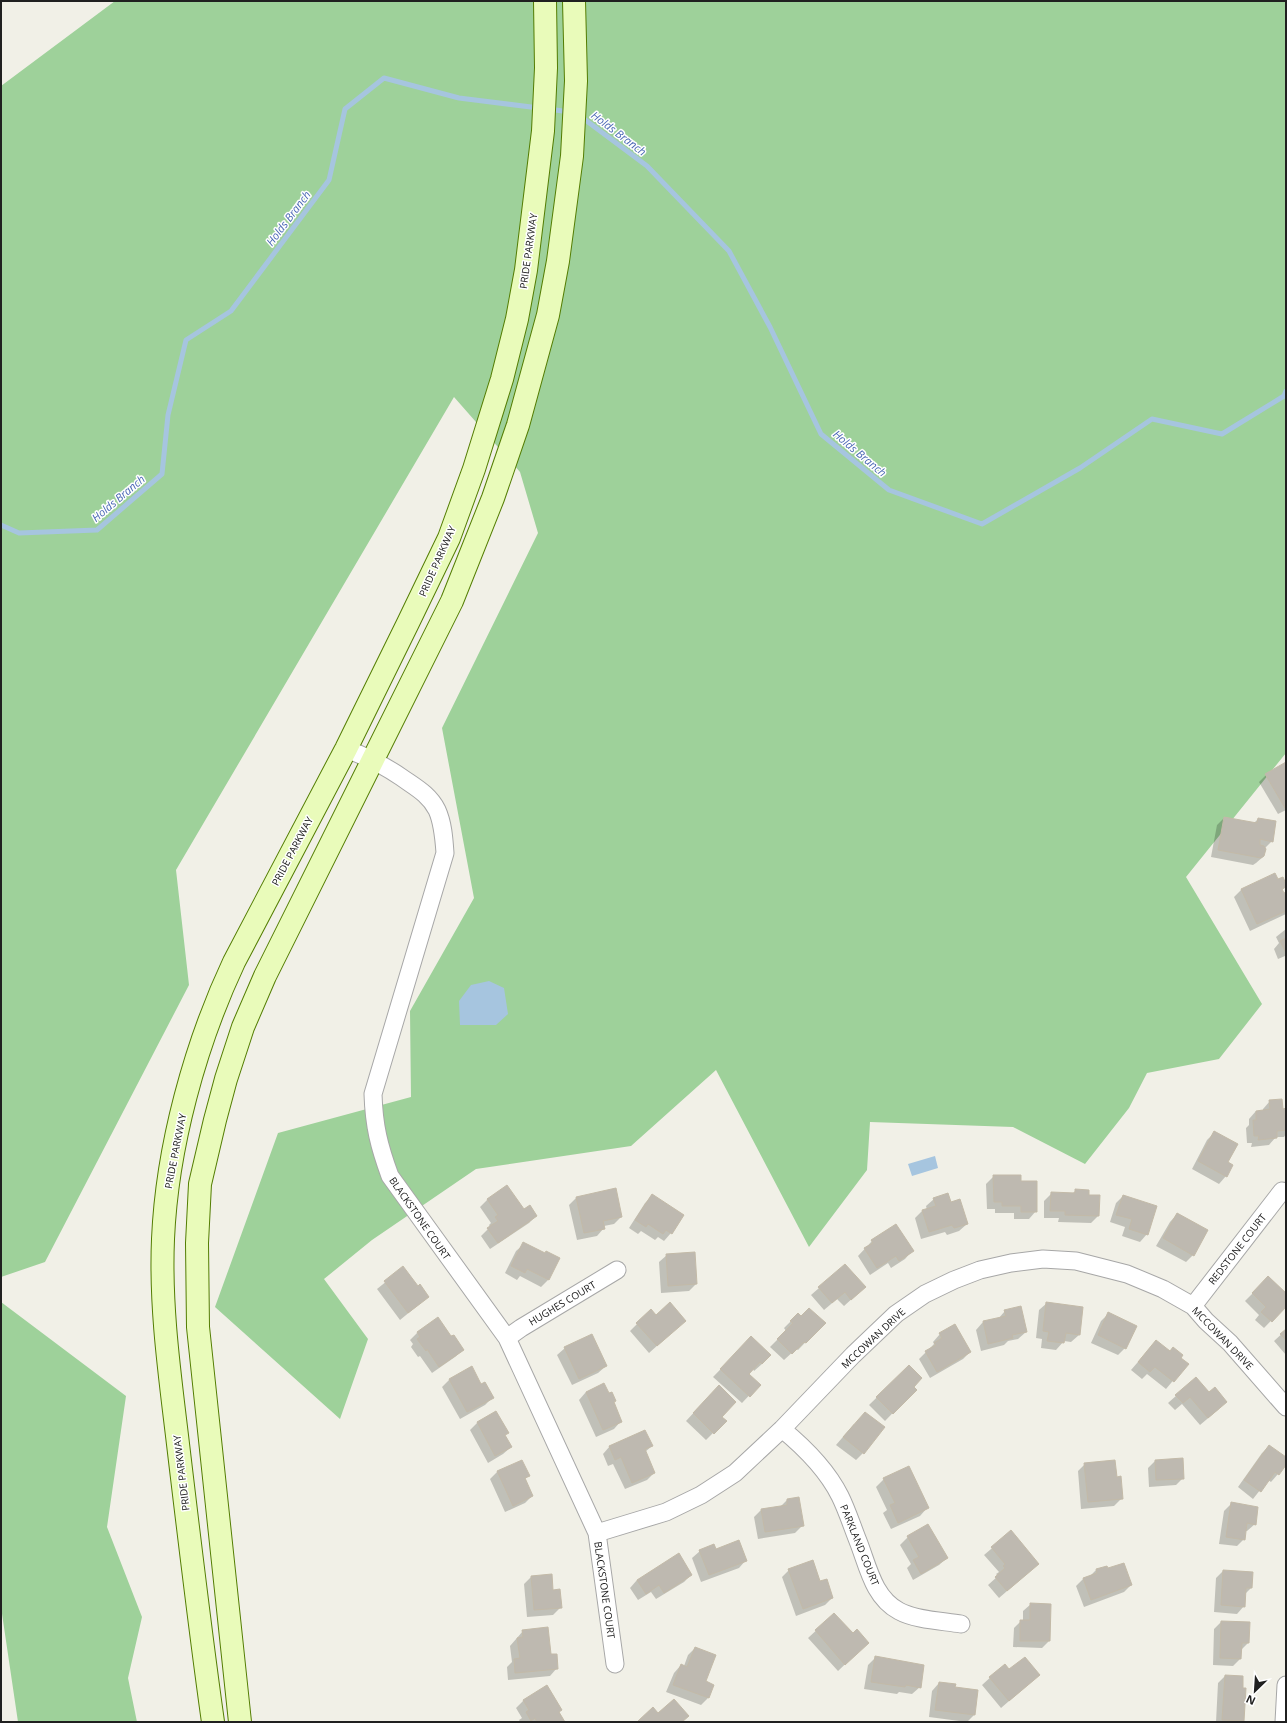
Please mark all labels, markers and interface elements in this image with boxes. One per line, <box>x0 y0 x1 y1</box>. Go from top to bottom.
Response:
water label: Holds Branch <box>588 107 650 159</box>
water label: Holds Branch <box>262 187 314 249</box>
street label: PRIDE PARKWAY <box>516 212 540 290</box>
water label: Holds Branch <box>830 426 890 480</box>
water label: Holds Branch <box>88 471 148 525</box>
street label: PRIDE PARKWAY <box>415 523 459 599</box>
street label: PRIDE PARKWAY <box>268 814 316 888</box>
street label: PRIDE PARKWAY <box>161 1112 189 1190</box>
street label: BLACKSTONE COURT <box>386 1174 454 1263</box>
street label: REDSTONE COURT <box>1205 1210 1269 1287</box>
street label: HUGHES COURT <box>526 1277 599 1329</box>
street label: MCCOWAN DRIVE <box>1189 1303 1257 1373</box>
street label: MCCOWAN DRIVE <box>838 1305 908 1371</box>
street label: PRIDE PARKWAY <box>169 1434 193 1512</box>
street label: PARKLAND COURT <box>837 1502 883 1588</box>
street label: BLACKSTONE COURT <box>591 1541 619 1640</box>
north arrow <box>1235 1671 1275 1711</box>
text: N <box>1243 1692 1258 1709</box>

